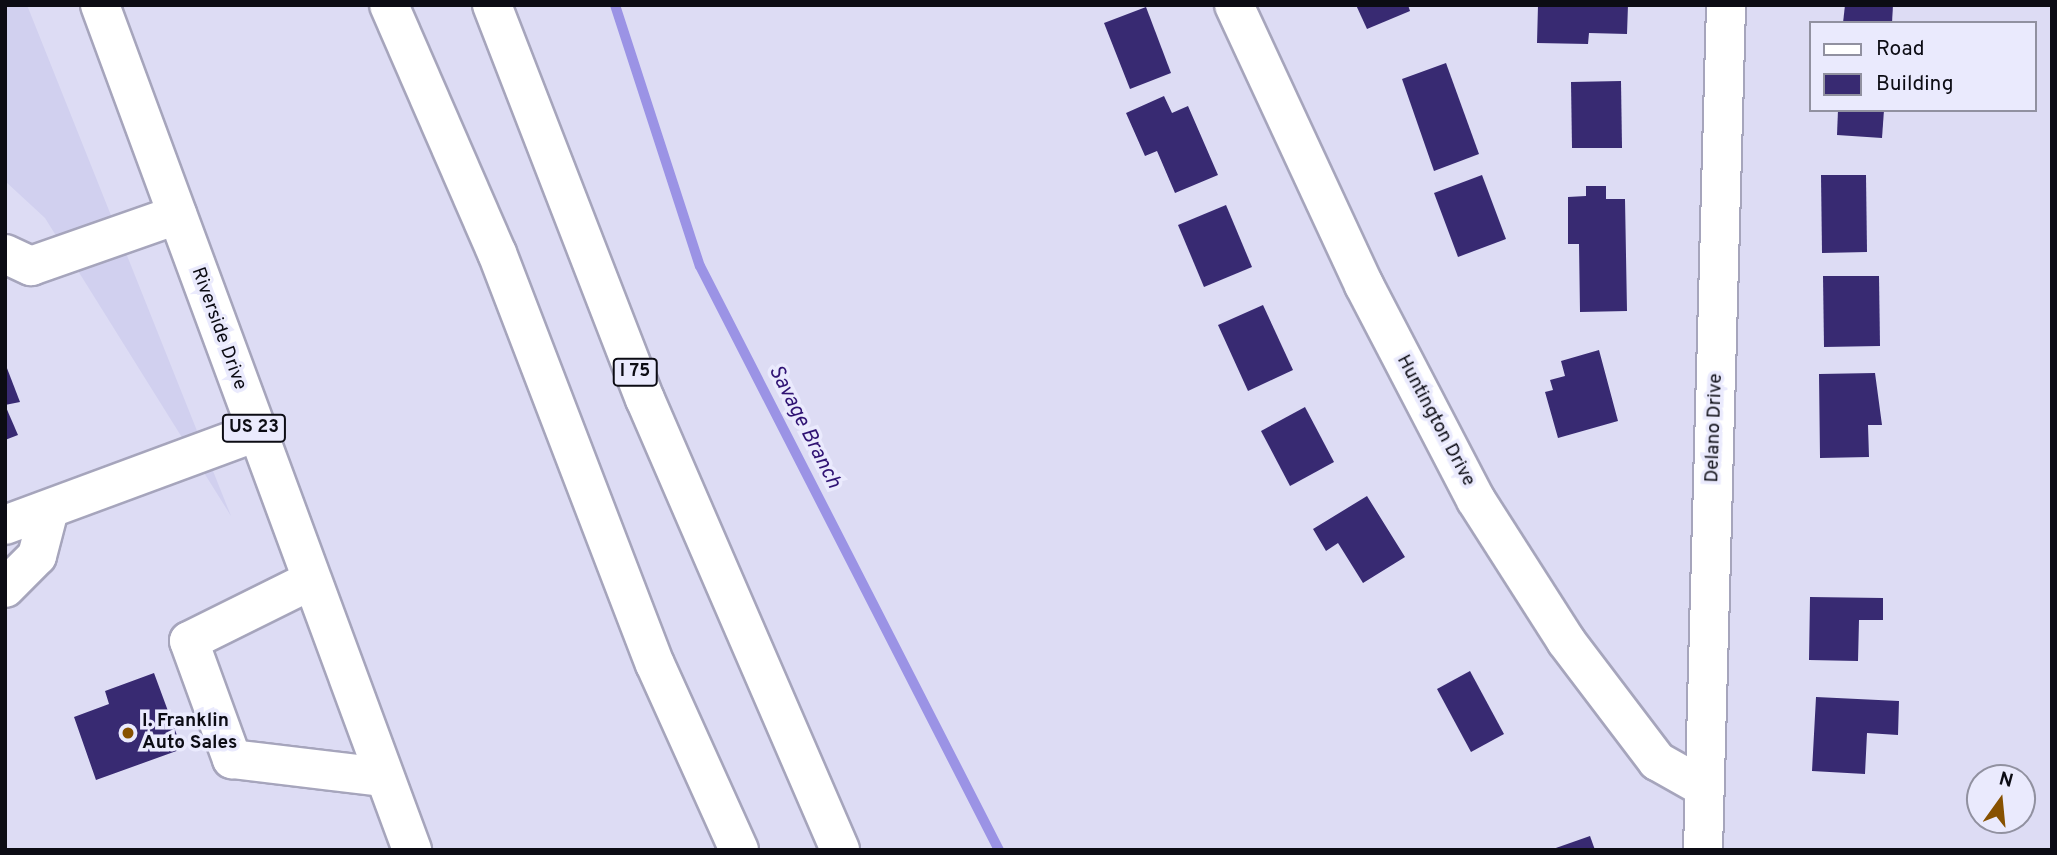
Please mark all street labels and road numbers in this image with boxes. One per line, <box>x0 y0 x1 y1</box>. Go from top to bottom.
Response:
street label: Riverside Drive <box>185 265 251 393</box>
street label: Huntington Drive <box>1391 351 1479 491</box>
road number: I 75 <box>612 358 658 386</box>
street label: Delano Drive <box>1702 373 1728 483</box>
road number: US 23 <box>221 414 287 442</box>

